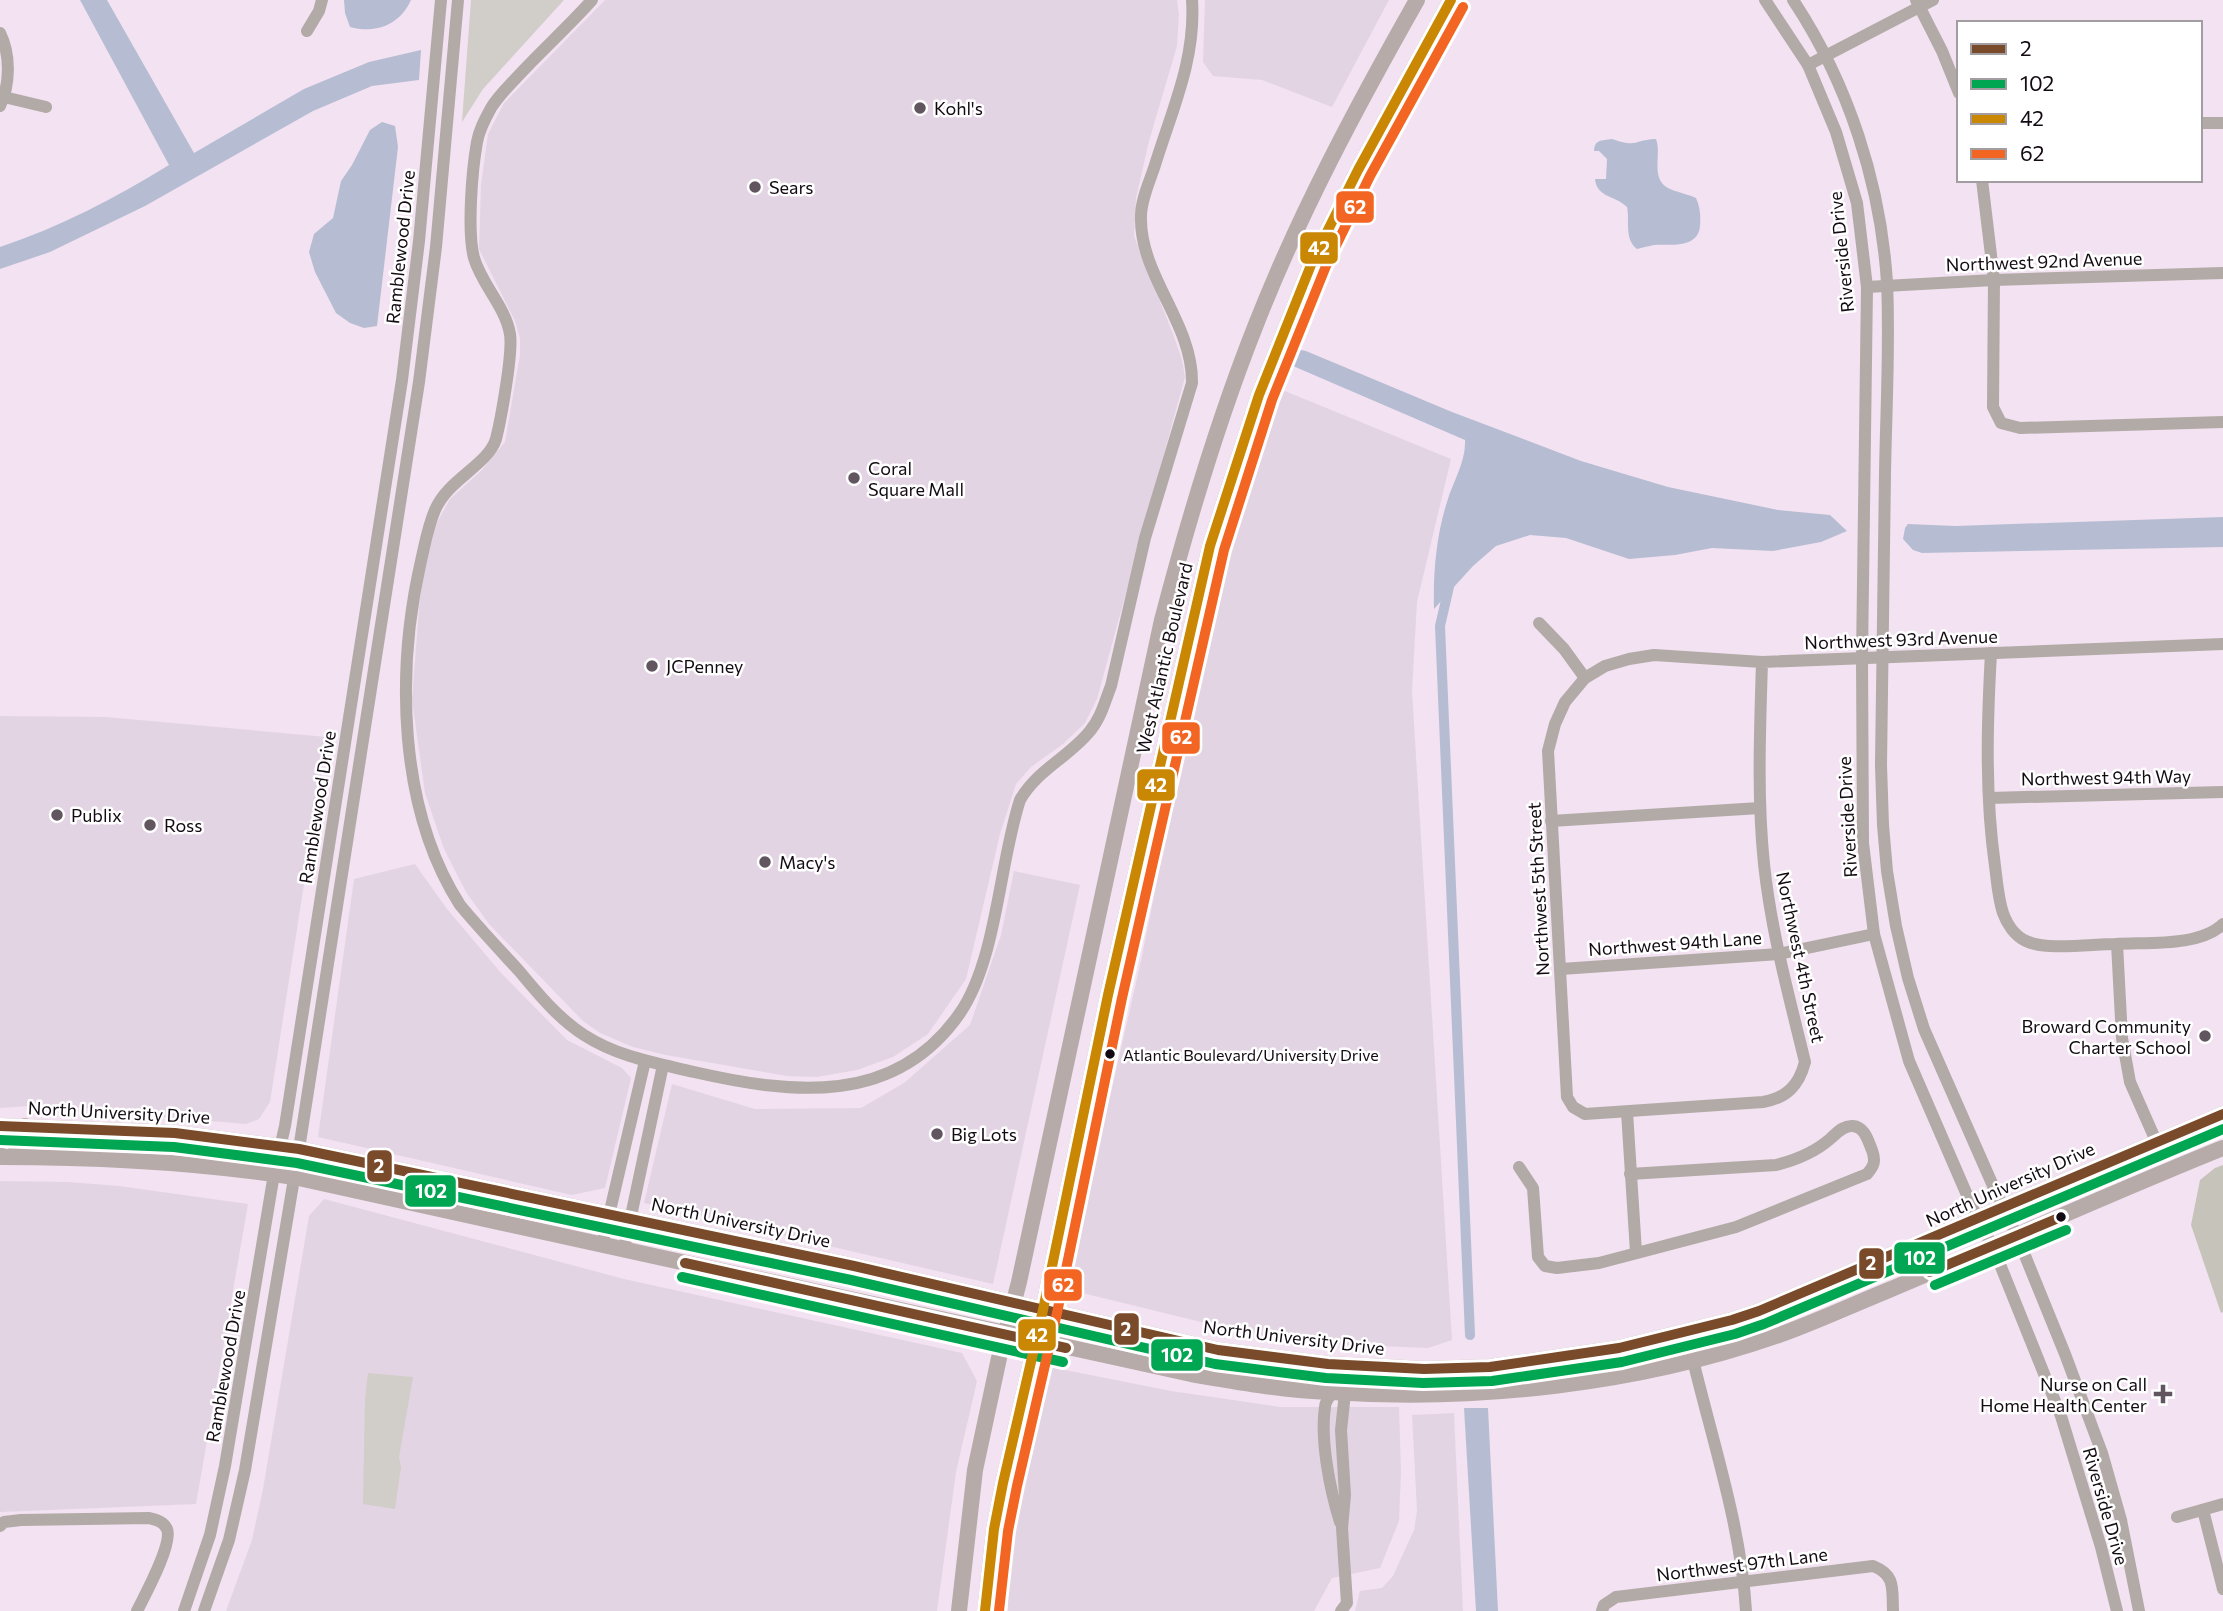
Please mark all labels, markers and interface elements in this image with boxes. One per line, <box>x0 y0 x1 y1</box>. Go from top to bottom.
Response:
legend <box>1957 21 2202 182</box>
text: 2 <box>2020 35 2032 60</box>
text: 102 <box>2020 70 2054 95</box>
place label: Kohl's <box>934 97 983 119</box>
marker: Kohl's <box>912 100 928 116</box>
text: 42 <box>2020 105 2044 130</box>
text: 62 <box>2020 140 2044 165</box>
street label: Ramblewood Drive <box>381 169 419 325</box>
place label: Sears <box>769 176 814 198</box>
marker: Sears <box>747 179 763 195</box>
line badge: 62 <box>1335 190 1375 224</box>
street label: Riverside Drive <box>1824 190 1858 314</box>
text: 62 <box>1344 195 1366 218</box>
line badge: 42 <box>1299 231 1339 265</box>
text: 42 <box>1308 236 1330 259</box>
street label: Northwest 92nd Avenue <box>1945 247 2143 275</box>
place label: Coral Square Mall <box>868 457 964 500</box>
marker: Coral Square Mall <box>846 470 862 486</box>
street label: West Atlantic Boulevard <box>1131 560 1197 756</box>
street label: Northwest 93rd Avenue <box>1804 625 1998 653</box>
place label: JCPenney <box>666 655 743 677</box>
marker: JCPenney <box>644 658 660 674</box>
line badge: 62 <box>1161 721 1201 755</box>
text: 62 <box>1170 725 1192 748</box>
street label: Ramblewood Drive <box>294 729 340 885</box>
street label: Riverside Drive <box>1833 756 1861 878</box>
street label: Northwest 94th Way <box>2021 765 2191 789</box>
line badge: 42 <box>1136 768 1176 802</box>
text: 42 <box>1145 773 1167 796</box>
street label: Northwest 5th Street <box>1522 802 1554 976</box>
place label: Publix <box>71 804 122 826</box>
marker: Publix <box>49 807 65 823</box>
place label: Ross <box>164 814 202 836</box>
marker: Ross <box>142 817 158 833</box>
place label: Macy's <box>779 851 836 873</box>
marker: Macy's <box>757 854 773 870</box>
street label: Northwest 4th Street <box>1772 869 1830 1045</box>
street label: Northwest 94th Lane <box>1587 926 1763 960</box>
place label: Broward Community Charter School <box>2022 1015 2191 1058</box>
marker: Broward Community Charter School <box>2197 1028 2213 1044</box>
place label: Atlantic Boulevard/University Drive <box>1123 1045 1379 1064</box>
marker: Atlantic Boulevard/University Drive <box>1103 1047 1117 1061</box>
street label: North University Drive <box>27 1096 211 1128</box>
place label: Big Lots <box>951 1123 1017 1145</box>
marker: Big Lots <box>929 1126 945 1142</box>
street label: North University Drive <box>1922 1137 2098 1231</box>
line badge: 2 <box>366 1149 393 1183</box>
text: 2 <box>374 1154 384 1177</box>
line badge: 102 <box>404 1174 457 1208</box>
text: 102 <box>415 1179 447 1202</box>
street label: North University Drive <box>649 1192 833 1252</box>
unlabelled marker <box>2054 1210 2068 1224</box>
line badge: 102 <box>1893 1241 1946 1275</box>
text: 102 <box>1904 1246 1936 1269</box>
line badge: 2 <box>1858 1247 1885 1280</box>
text: 2 <box>1866 1251 1876 1274</box>
line badge: 62 <box>1043 1268 1083 1302</box>
text: 62 <box>1052 1273 1074 1296</box>
street label: Ramblewood Drive <box>201 1288 249 1444</box>
line badge: 2 <box>1113 1312 1140 1346</box>
street label: North University Drive <box>1202 1315 1386 1359</box>
text: 2 <box>1121 1317 1131 1340</box>
line badge: 42 <box>1017 1318 1057 1352</box>
text: 42 <box>1026 1323 1048 1346</box>
line badge: 102 <box>1150 1338 1204 1372</box>
text: 102 <box>1161 1343 1193 1366</box>
place label: Nurse on Call Home Health Center <box>1980 1373 2147 1416</box>
marker: Nurse on Call Home Health Center <box>2153 1384 2173 1404</box>
street label: Riverside Drive <box>2079 1445 2133 1567</box>
street label: Northwest 97th Lane <box>1655 1543 1829 1585</box>

